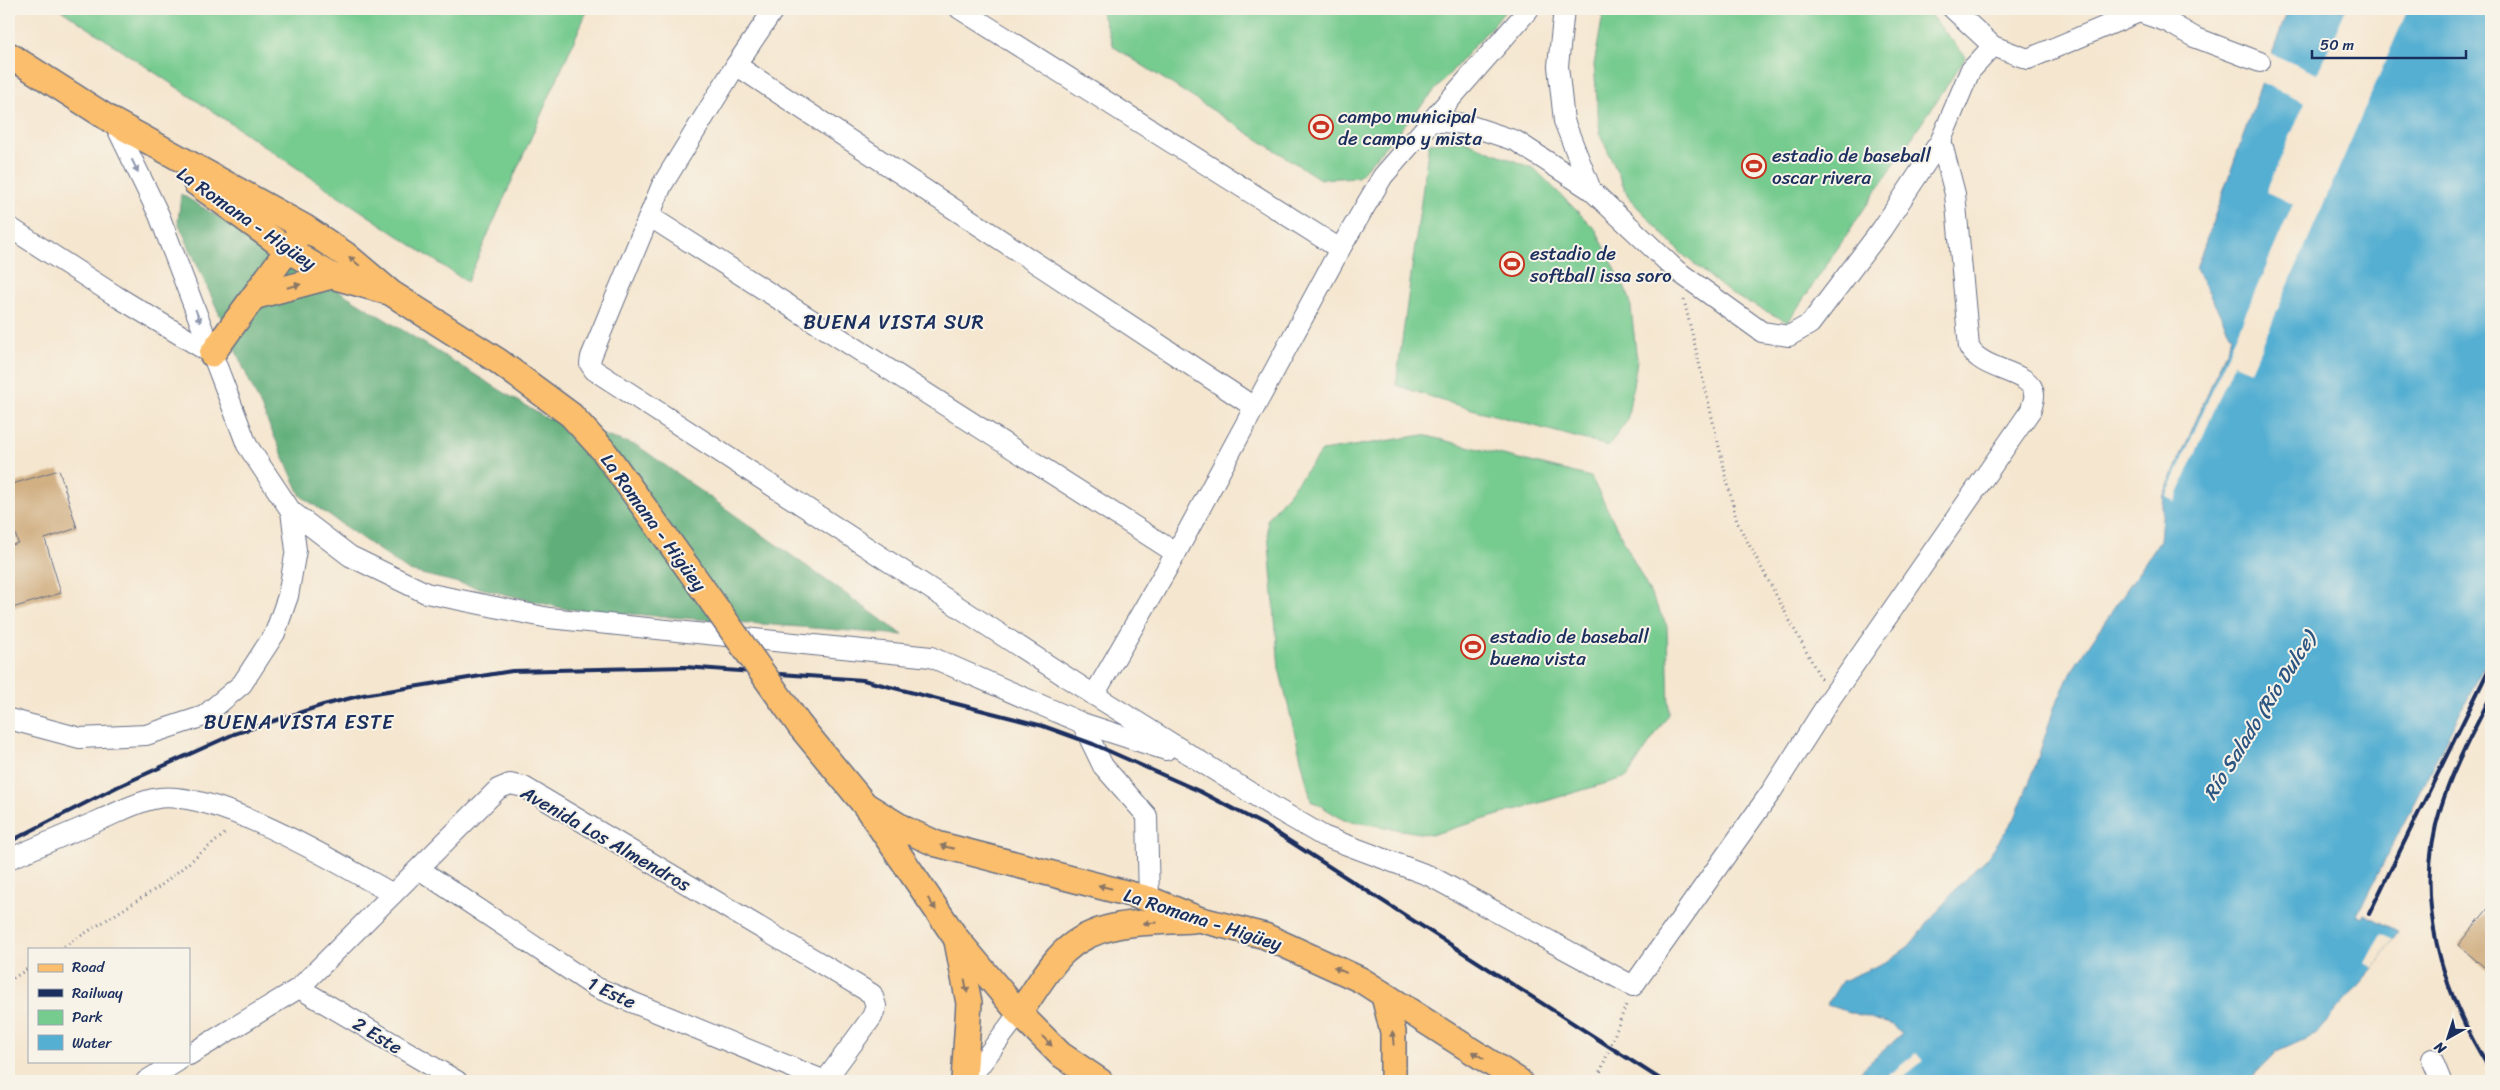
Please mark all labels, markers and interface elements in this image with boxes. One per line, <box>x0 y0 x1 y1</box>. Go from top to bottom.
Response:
scale bar <box>2312 28 2466 60</box>
text: 50 m <box>2320 32 2355 58</box>
place label: campo municipal de campo y mista <box>1338 100 1482 155</box>
sports icon: campo municipal de campo y mista <box>1308 114 1334 140</box>
place label: estadio de baseball oscar rivera <box>1772 139 1932 194</box>
sports icon: estadio de baseball oscar rivera <box>1741 153 1767 179</box>
one-way arrow <box>131 158 139 173</box>
street label: La Romana - Higüey <box>170 158 324 279</box>
place label: estadio de softball issa soro <box>1529 237 1672 292</box>
sports icon: estadio de softball issa soro <box>1499 251 1525 277</box>
one-way arrow <box>348 256 361 267</box>
one-way arrow <box>287 282 302 290</box>
district label: BUENA VISTA SUR <box>803 305 985 340</box>
one-way arrow <box>194 308 202 323</box>
street label: La Romana - Higüey <box>592 446 715 599</box>
place label: estadio de baseball buena vista <box>1490 620 1650 675</box>
water label: Río Salado (Río Dulce) <box>2193 622 2327 807</box>
sports icon: estadio de baseball buena vista <box>1460 634 1486 660</box>
district label: BUENA VISTA ESTE <box>204 705 395 740</box>
street label: Avenida Los Almendros <box>514 776 697 901</box>
one-way arrow <box>940 843 955 851</box>
street label: La Romana - Higüey <box>1120 878 1286 961</box>
one-way arrow <box>1097 883 1112 891</box>
one-way arrow <box>927 897 937 911</box>
one-way arrow <box>1141 919 1157 927</box>
legend <box>28 948 190 1062</box>
text: Road <box>72 954 105 980</box>
one-way arrow <box>1333 966 1347 974</box>
street label: 1 Este <box>582 967 642 1018</box>
one-way arrow <box>962 979 970 995</box>
text: Railway <box>72 980 123 1006</box>
text: Park <box>72 1004 103 1030</box>
street label: 2 Este <box>346 1008 409 1063</box>
north arrow <box>2422 1012 2472 1062</box>
text: Water <box>72 1030 112 1056</box>
one-way arrow <box>1389 1030 1397 1046</box>
one-way arrow <box>1041 1035 1053 1047</box>
text: N <box>2428 1035 2453 1061</box>
one-way arrow <box>1471 1050 1484 1060</box>

